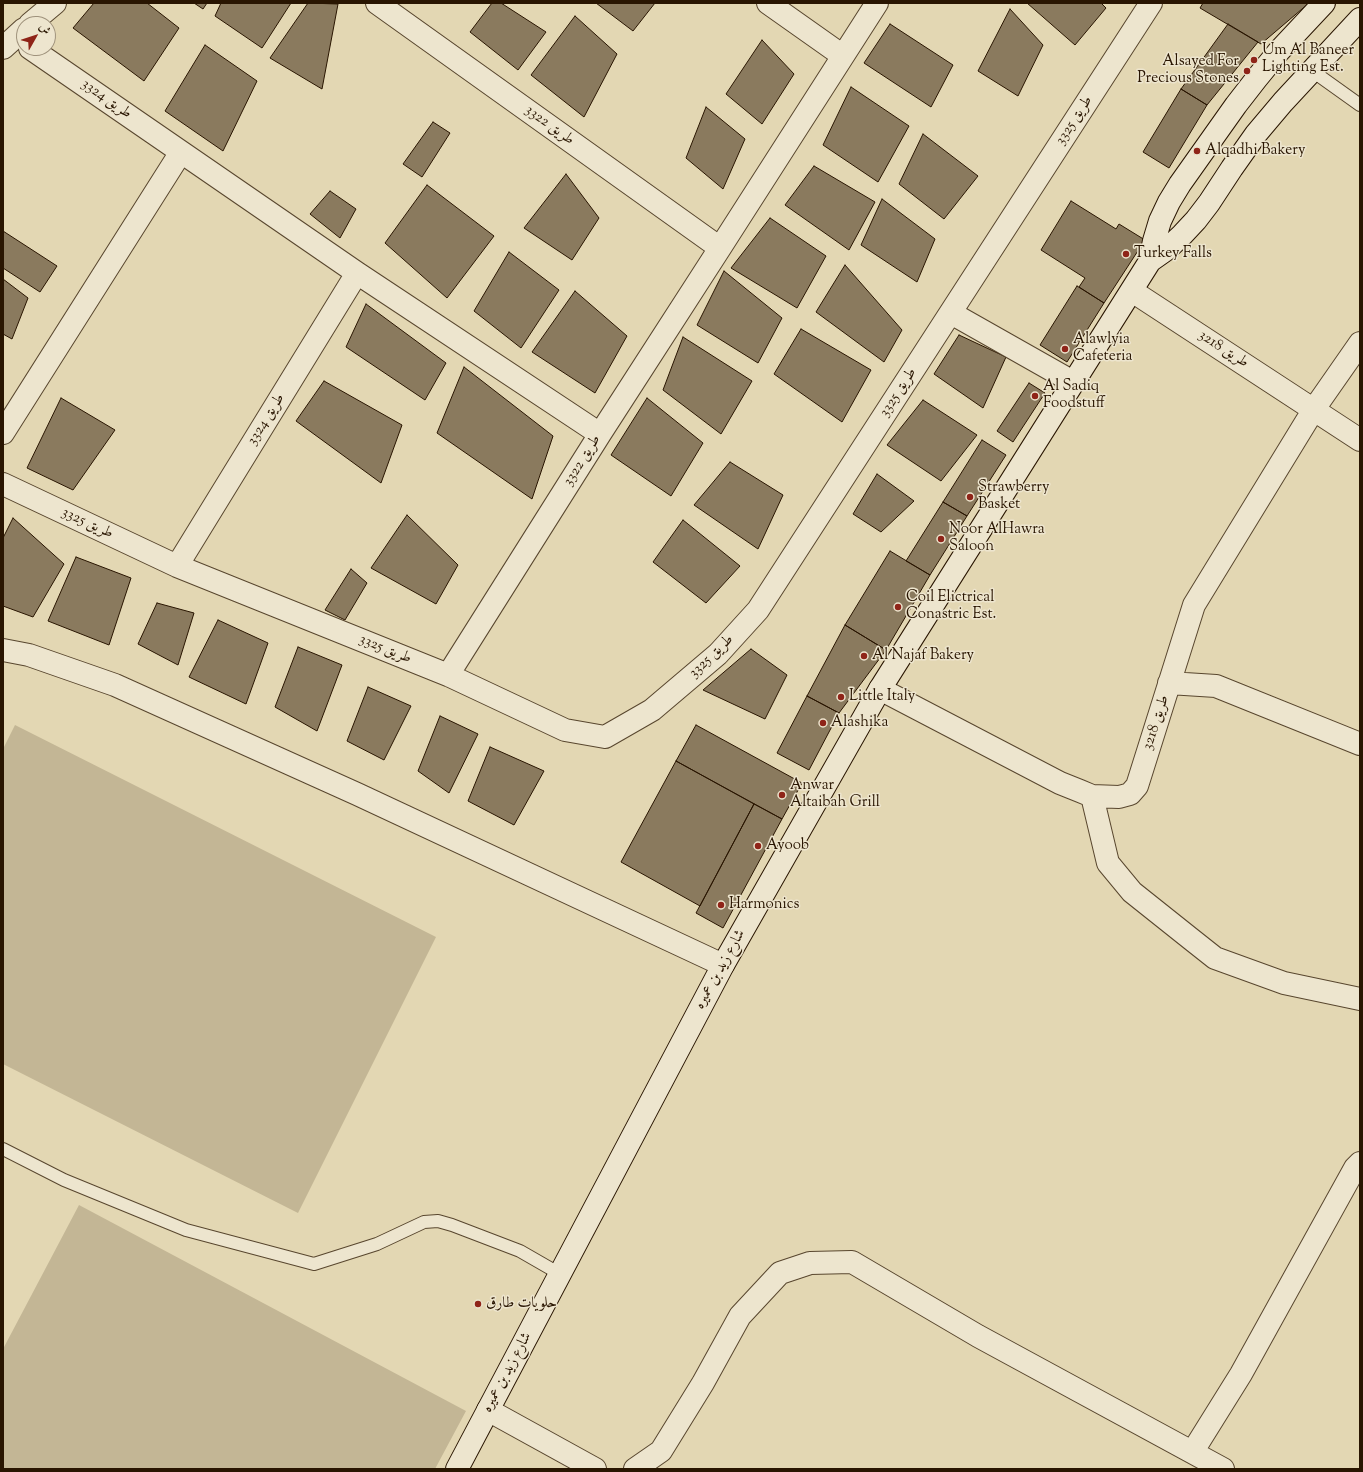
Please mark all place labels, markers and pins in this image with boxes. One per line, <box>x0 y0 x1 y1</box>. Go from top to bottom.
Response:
place label: Um Al Baneer Lighting Est. <box>1262 42 1354 77</box>
place label: Alsayed For Precious Stones <box>1137 53 1239 88</box>
marker: Um Al Baneer Lighting Est. <box>1249 55 1259 65</box>
marker: Alsayed For Precious Stones <box>1242 66 1252 76</box>
place label: Alqadhi Bakery <box>1205 142 1305 160</box>
marker: Alqadhi Bakery <box>1192 146 1202 156</box>
place label: Turkey Falls <box>1134 245 1212 263</box>
marker: Turkey Falls <box>1121 249 1131 259</box>
place label: Alawlyia Cafeteria <box>1073 331 1133 366</box>
marker: Alawlyia Cafeteria <box>1060 344 1070 354</box>
place label: Al Sadiq Foodstuff <box>1043 378 1105 413</box>
marker: Al Sadiq Foodstuff <box>1030 391 1040 401</box>
place label: Strawberry Basket <box>978 479 1049 514</box>
marker: Strawberry Basket <box>965 492 975 502</box>
place label: Noor AlHawra Saloon <box>949 521 1045 556</box>
marker: Noor AlHawra Saloon <box>936 534 946 544</box>
place label: Coil Elictrical Conastric Est. <box>906 589 996 624</box>
marker: Coil Elictrical Conastric Est. <box>893 602 903 612</box>
place label: Al Najaf Bakery <box>872 647 974 665</box>
marker: Al Najaf Bakery <box>859 651 869 661</box>
place label: Little Italy <box>849 688 915 706</box>
marker: Little Italy <box>836 692 846 702</box>
place label: Alashika <box>831 714 888 732</box>
marker: Alashika <box>818 718 828 728</box>
place label: Anwar Altaibah Grill <box>790 777 880 812</box>
marker: Anwar Altaibah Grill <box>777 790 787 800</box>
place label: Ayoob <box>766 837 809 855</box>
marker: Ayoob <box>753 841 763 851</box>
place label: Harmonics <box>729 896 799 914</box>
marker: Harmonics <box>716 900 726 910</box>
place label: حلويات طارق <box>486 1295 557 1313</box>
marker: حلويات طارق <box>473 1299 483 1309</box>

